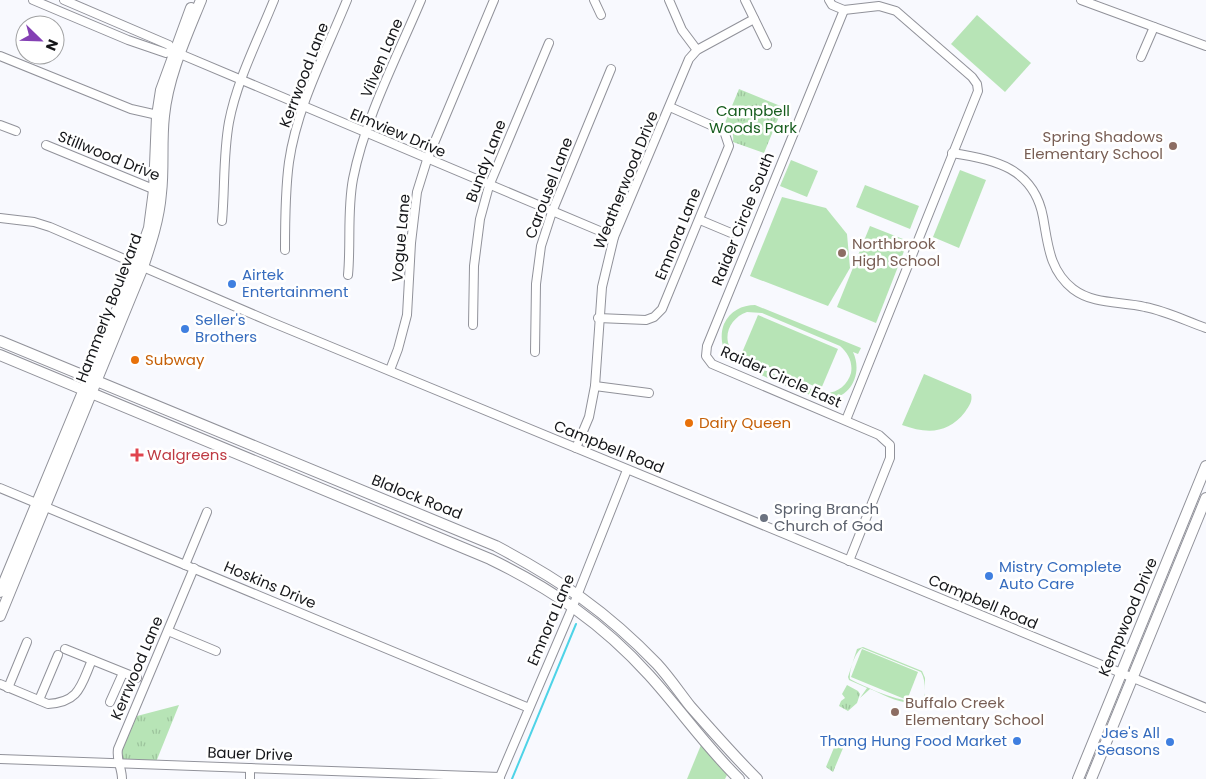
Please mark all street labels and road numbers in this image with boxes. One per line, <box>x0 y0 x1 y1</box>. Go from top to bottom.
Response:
street label: Vilven Lane <box>355 15 408 101</box>
street label: Kerrwood Lane <box>274 19 333 130</box>
street label: Elmview Drive <box>347 103 449 162</box>
street label: Weatherwood Drive <box>588 108 663 252</box>
street label: Bundy Lane <box>460 117 511 205</box>
street label: Stillwood Drive <box>55 125 163 186</box>
street label: Carousel Lane <box>520 134 577 241</box>
street label: Raider Circle South <box>706 149 779 289</box>
street label: Emnora Lane <box>650 185 706 283</box>
street label: Vogue Lane <box>386 193 415 283</box>
street label: Hammerly Boulevard <box>70 230 147 385</box>
street label: Raider Circle East <box>718 340 845 413</box>
street label: Campbell Road <box>551 415 667 478</box>
street label: Blalock Road <box>369 469 466 524</box>
street label: Kempwood Drive <box>1093 554 1162 679</box>
street label: Hoskins Drive <box>221 556 320 613</box>
street label: Campbell Road <box>925 569 1041 634</box>
street label: Emnora Lane <box>522 571 579 669</box>
street label: Kerrwood Lane <box>105 613 168 723</box>
street label: Bauer Drive <box>207 742 293 765</box>

